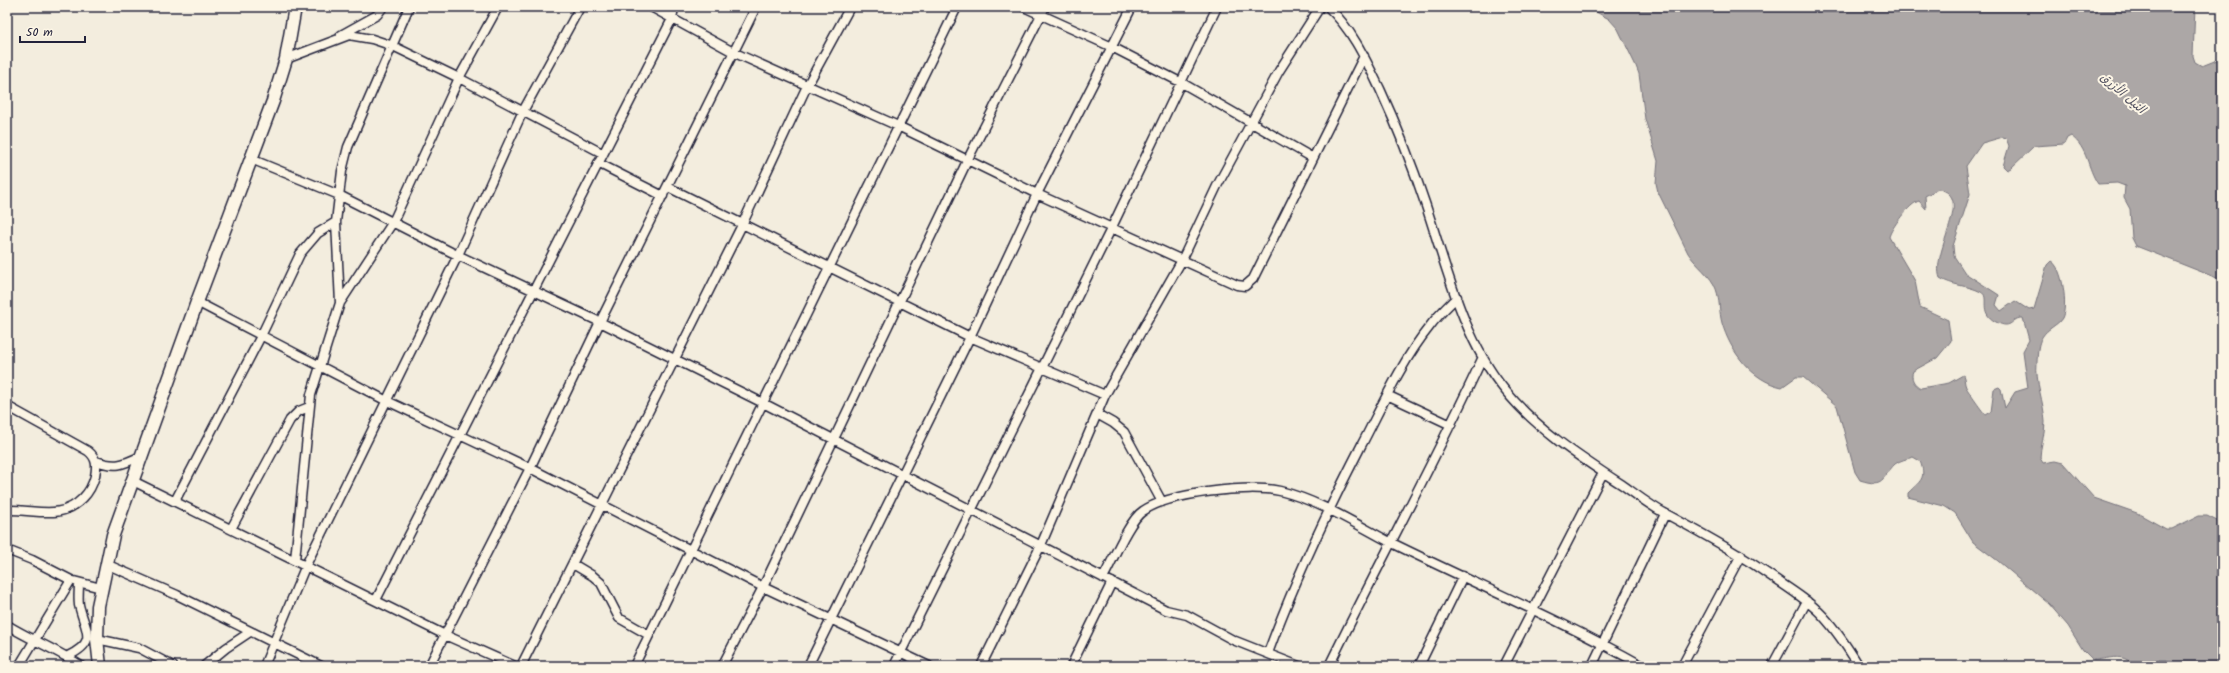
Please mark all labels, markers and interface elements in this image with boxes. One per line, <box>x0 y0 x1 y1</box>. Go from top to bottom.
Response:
scale bar <box>20 18 85 44</box>
text: 50 m <box>26 23 53 42</box>
water label: النيل الأزرق <box>2096 68 2151 120</box>

